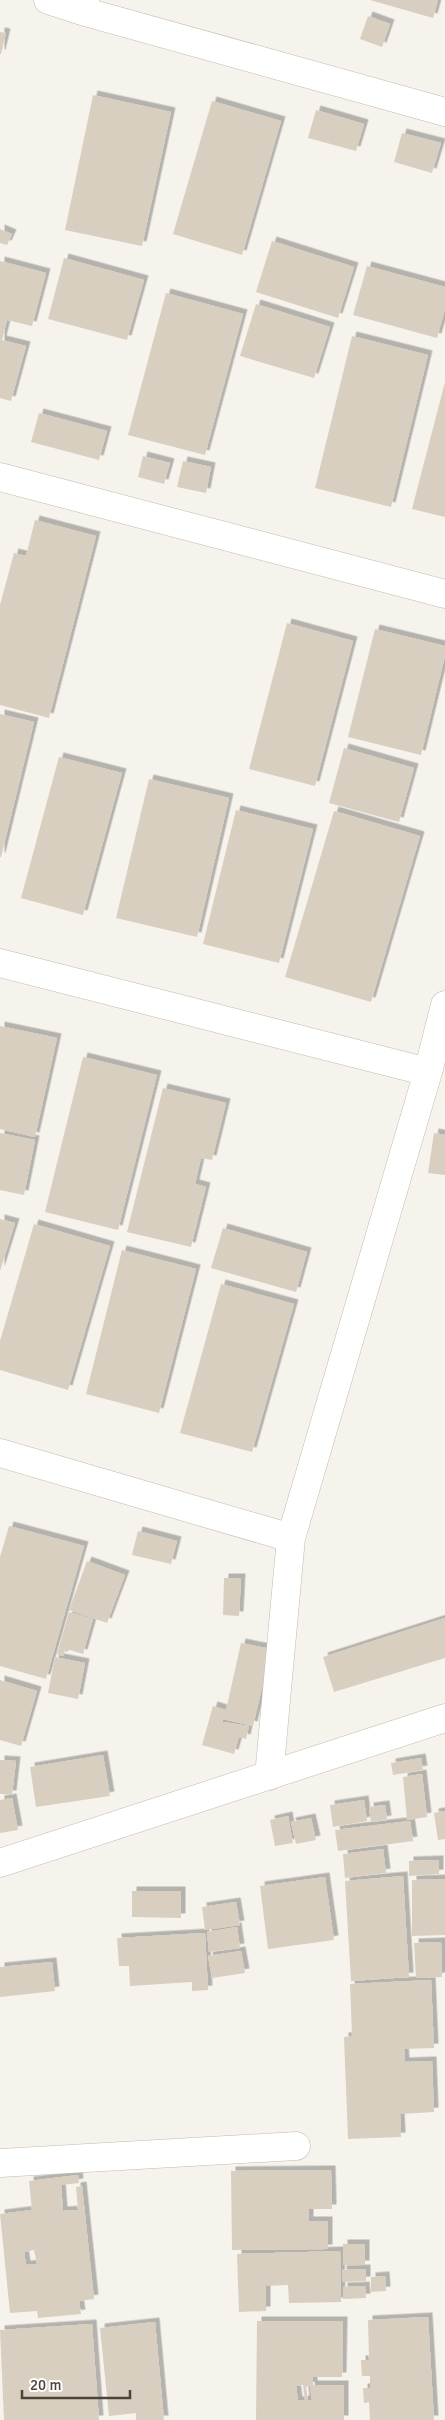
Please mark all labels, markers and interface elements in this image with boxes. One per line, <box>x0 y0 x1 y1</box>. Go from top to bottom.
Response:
scale bar <box>22 2368 130 2400</box>
text: 20 m <box>30 2376 61 2394</box>

